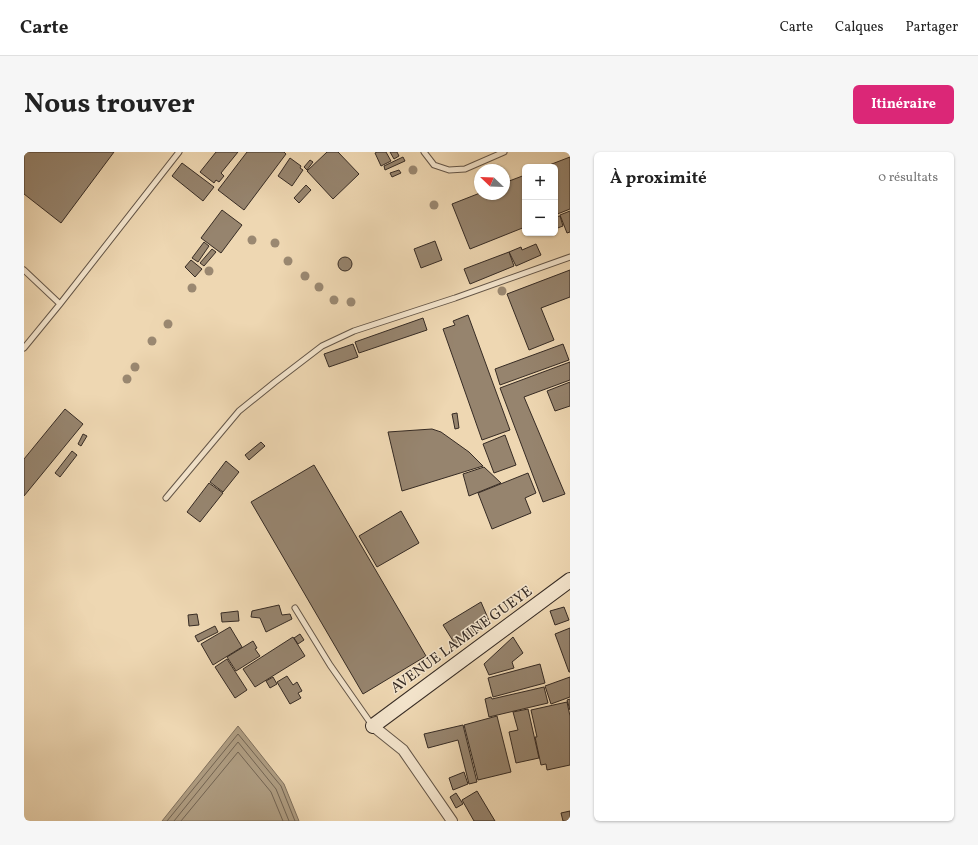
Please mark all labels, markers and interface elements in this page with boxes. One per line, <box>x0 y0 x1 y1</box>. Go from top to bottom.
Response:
text: Carte <box>20 15 68 41</box>
text: Carte <box>780 18 813 37</box>
text: Calques <box>835 18 883 37</box>
text: Partager <box>905 18 958 37</box>
text: Nous trouver <box>24 85 195 124</box>
button: Itinéraire <box>853 85 954 124</box>
north arrow <box>474 164 510 200</box>
map controls <box>522 164 558 236</box>
button: + <box>522 164 558 200</box>
text: À proximité <box>610 167 707 190</box>
text: 0 résultats <box>878 169 938 187</box>
button: − <box>522 200 558 236</box>
street label: AVENUE LAMINE GUEYE <box>387 582 537 699</box>

